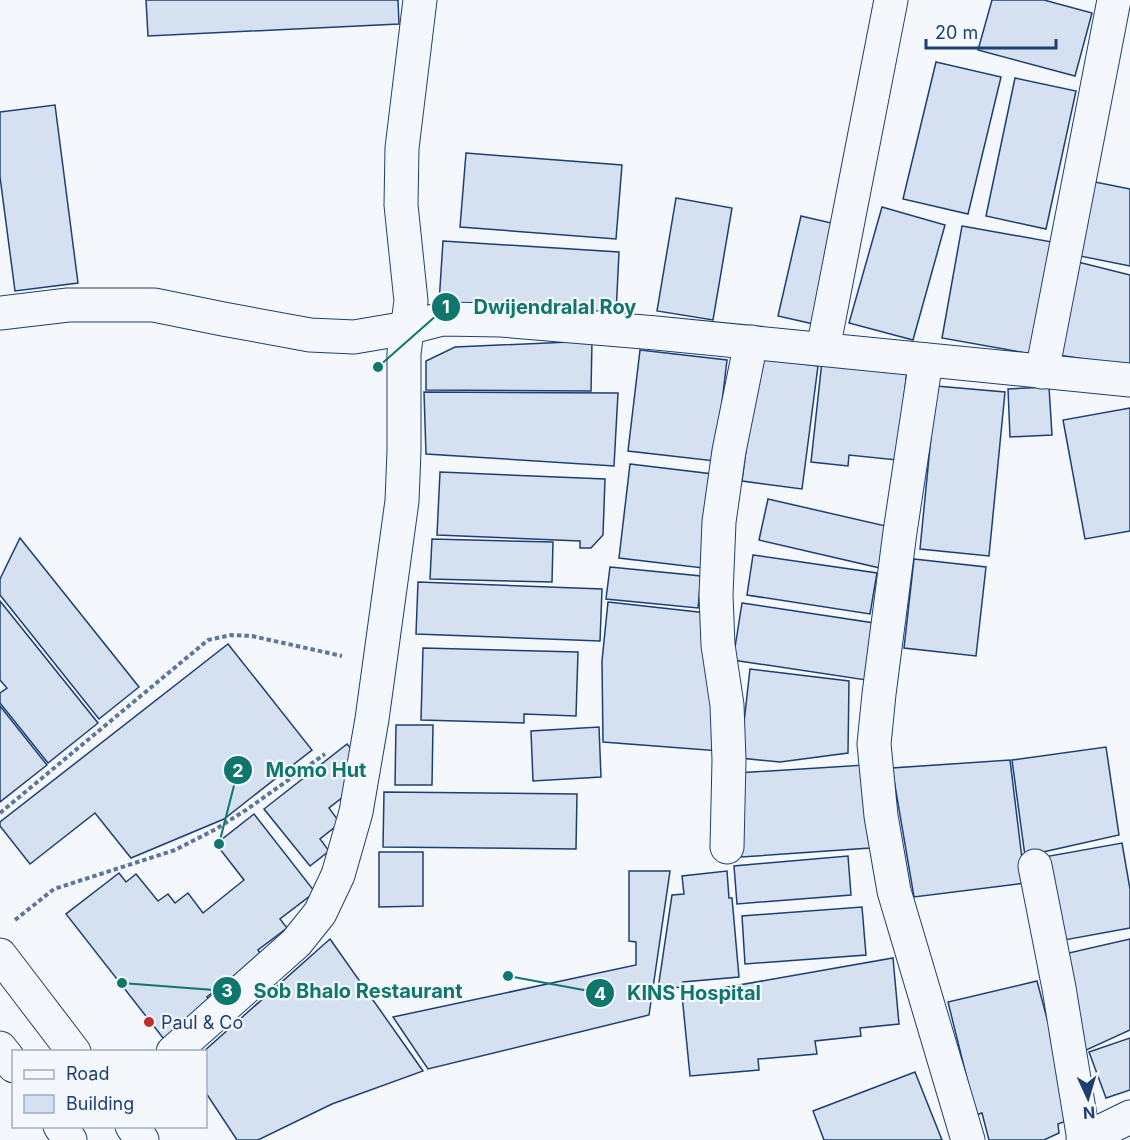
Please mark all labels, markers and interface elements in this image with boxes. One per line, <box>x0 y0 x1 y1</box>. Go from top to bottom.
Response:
scale bar <box>926 12 1056 50</box>
text: 20 m <box>935 22 978 43</box>
callout: Dwijendralal Roy <box>431 288 648 326</box>
text: Dwijendralal Roy <box>474 295 636 319</box>
text: 1 <box>442 296 450 317</box>
callout: Momo Hut <box>223 751 378 789</box>
text: Momo Hut <box>266 758 366 782</box>
text: 2 <box>232 760 244 781</box>
callout: Sob Bhalo Restaurant <box>212 972 475 1010</box>
callout: KINS Hospital <box>585 974 773 1012</box>
text: Sob Bhalo Restaurant <box>253 979 463 1003</box>
text: 3 <box>221 980 233 1001</box>
text: KINS Hospital <box>627 981 761 1005</box>
text: 4 <box>594 983 606 1004</box>
place label: Paul & Co <box>161 1012 243 1033</box>
marker: Paul & Co <box>142 1015 156 1029</box>
legend <box>12 1050 207 1128</box>
text: Road <box>66 1063 109 1084</box>
north arrow <box>1058 1068 1118 1128</box>
text: Building <box>66 1093 134 1114</box>
text: N <box>1082 1103 1096 1123</box>

